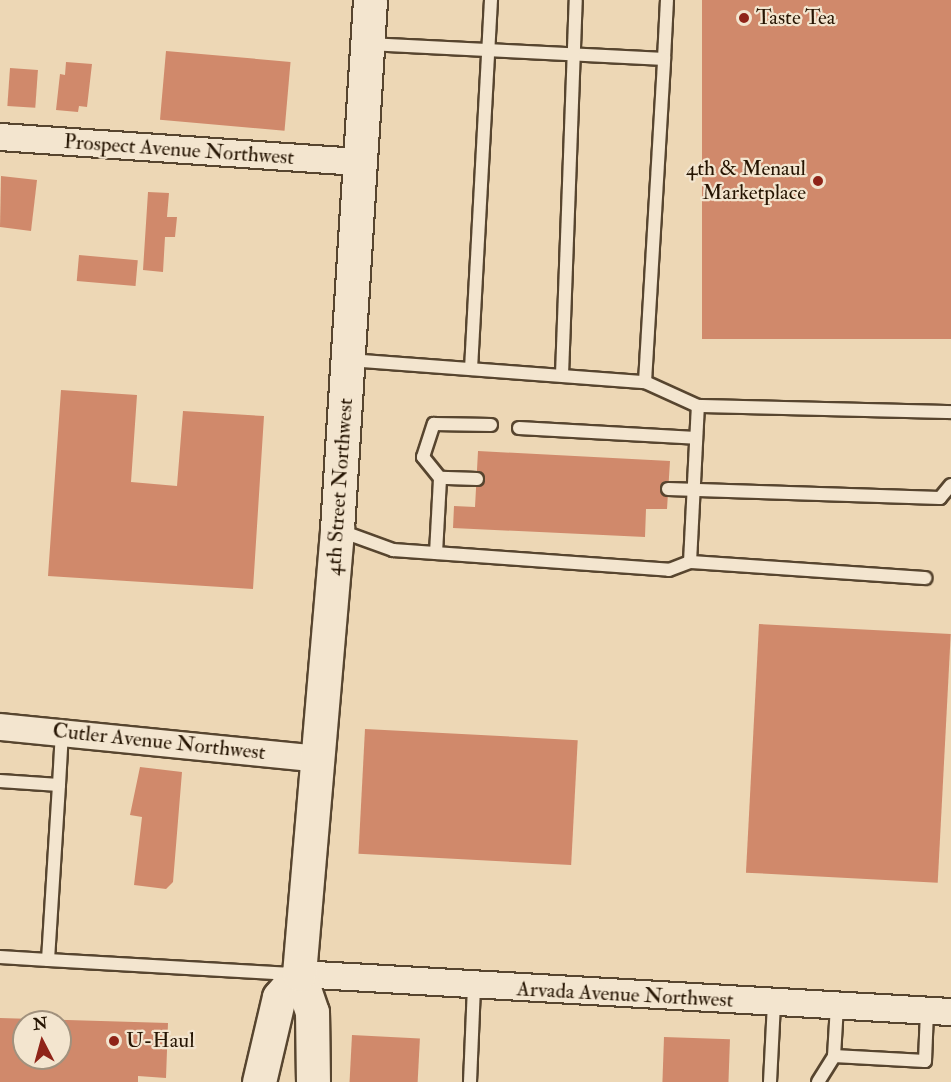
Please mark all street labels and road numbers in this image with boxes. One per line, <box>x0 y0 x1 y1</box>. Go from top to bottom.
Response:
street label: Prospect Avenue Northwest <box>63 129 295 171</box>
street label: 4th Street Northwest <box>321 397 359 577</box>
street label: Cutler Avenue Northwest <box>51 718 267 766</box>
street label: Arvada Avenue Northwest <box>516 977 734 1013</box>

